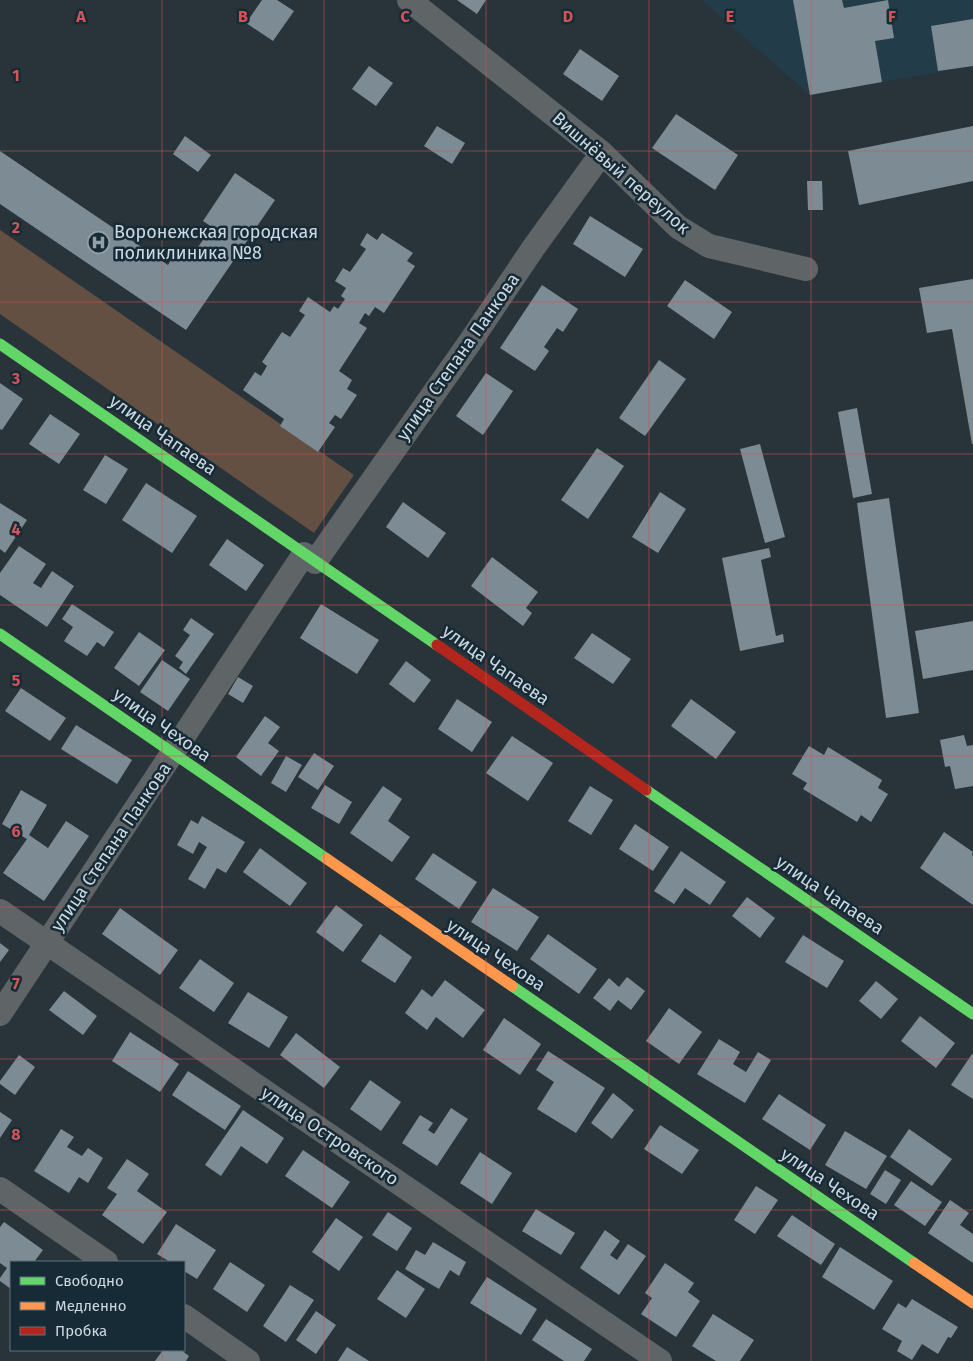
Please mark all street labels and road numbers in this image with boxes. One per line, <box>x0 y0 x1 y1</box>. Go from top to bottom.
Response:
street label: Вишнёвый переулок <box>548 107 695 239</box>
street label: улица Степана Панкова <box>392 269 524 445</box>
street label: улица Чапаева <box>105 390 221 480</box>
street label: улица Чапаева <box>438 620 554 710</box>
street label: улица Чехова <box>109 683 215 767</box>
street label: улица Степана Панкова <box>46 758 176 936</box>
street label: улица Чапаева <box>772 851 888 939</box>
street label: улица Чехова <box>442 914 550 996</box>
street label: улица Островского <box>257 1082 403 1190</box>
street label: улица Чехова <box>776 1143 884 1225</box>

